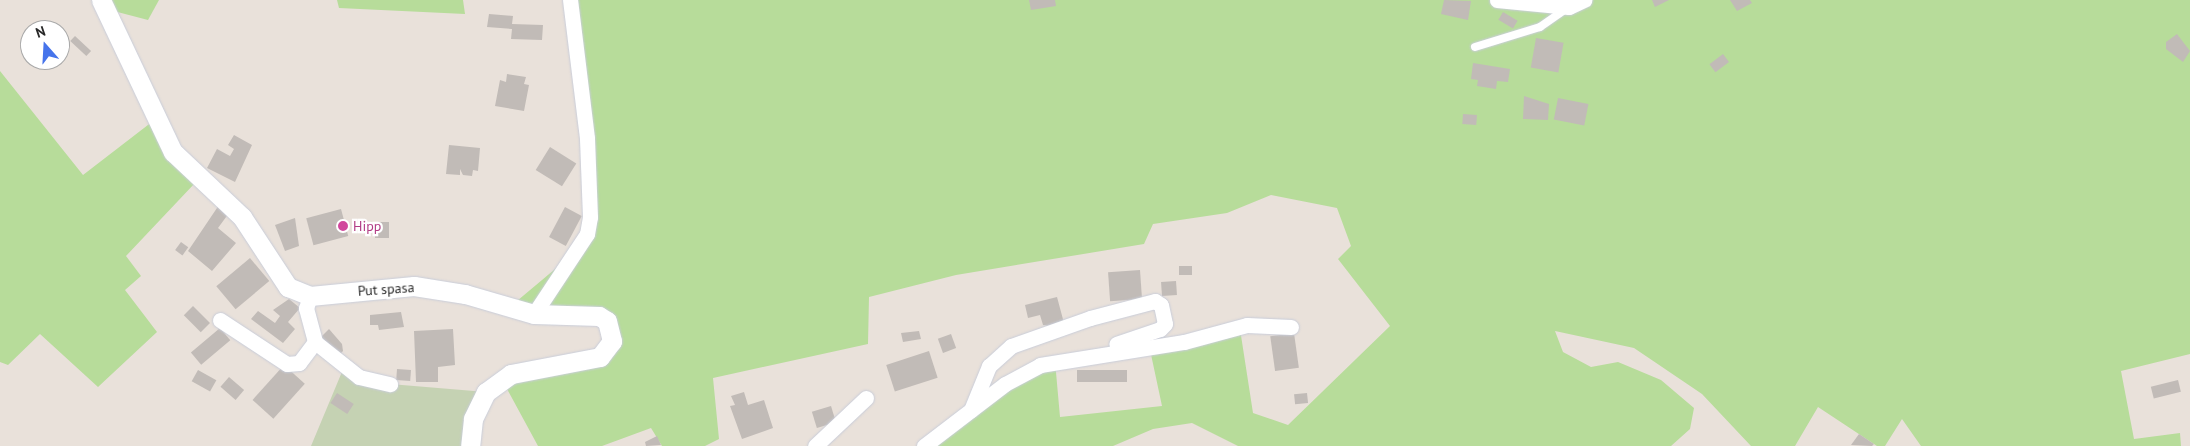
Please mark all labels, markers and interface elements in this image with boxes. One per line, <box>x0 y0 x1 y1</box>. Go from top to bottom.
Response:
north arrow <box>20 20 70 70</box>
text: N <box>33 22 48 42</box>
place label: Hipp <box>353 218 381 234</box>
marker: Hipp <box>337 220 349 232</box>
street label: Put spasa <box>357 279 415 299</box>

